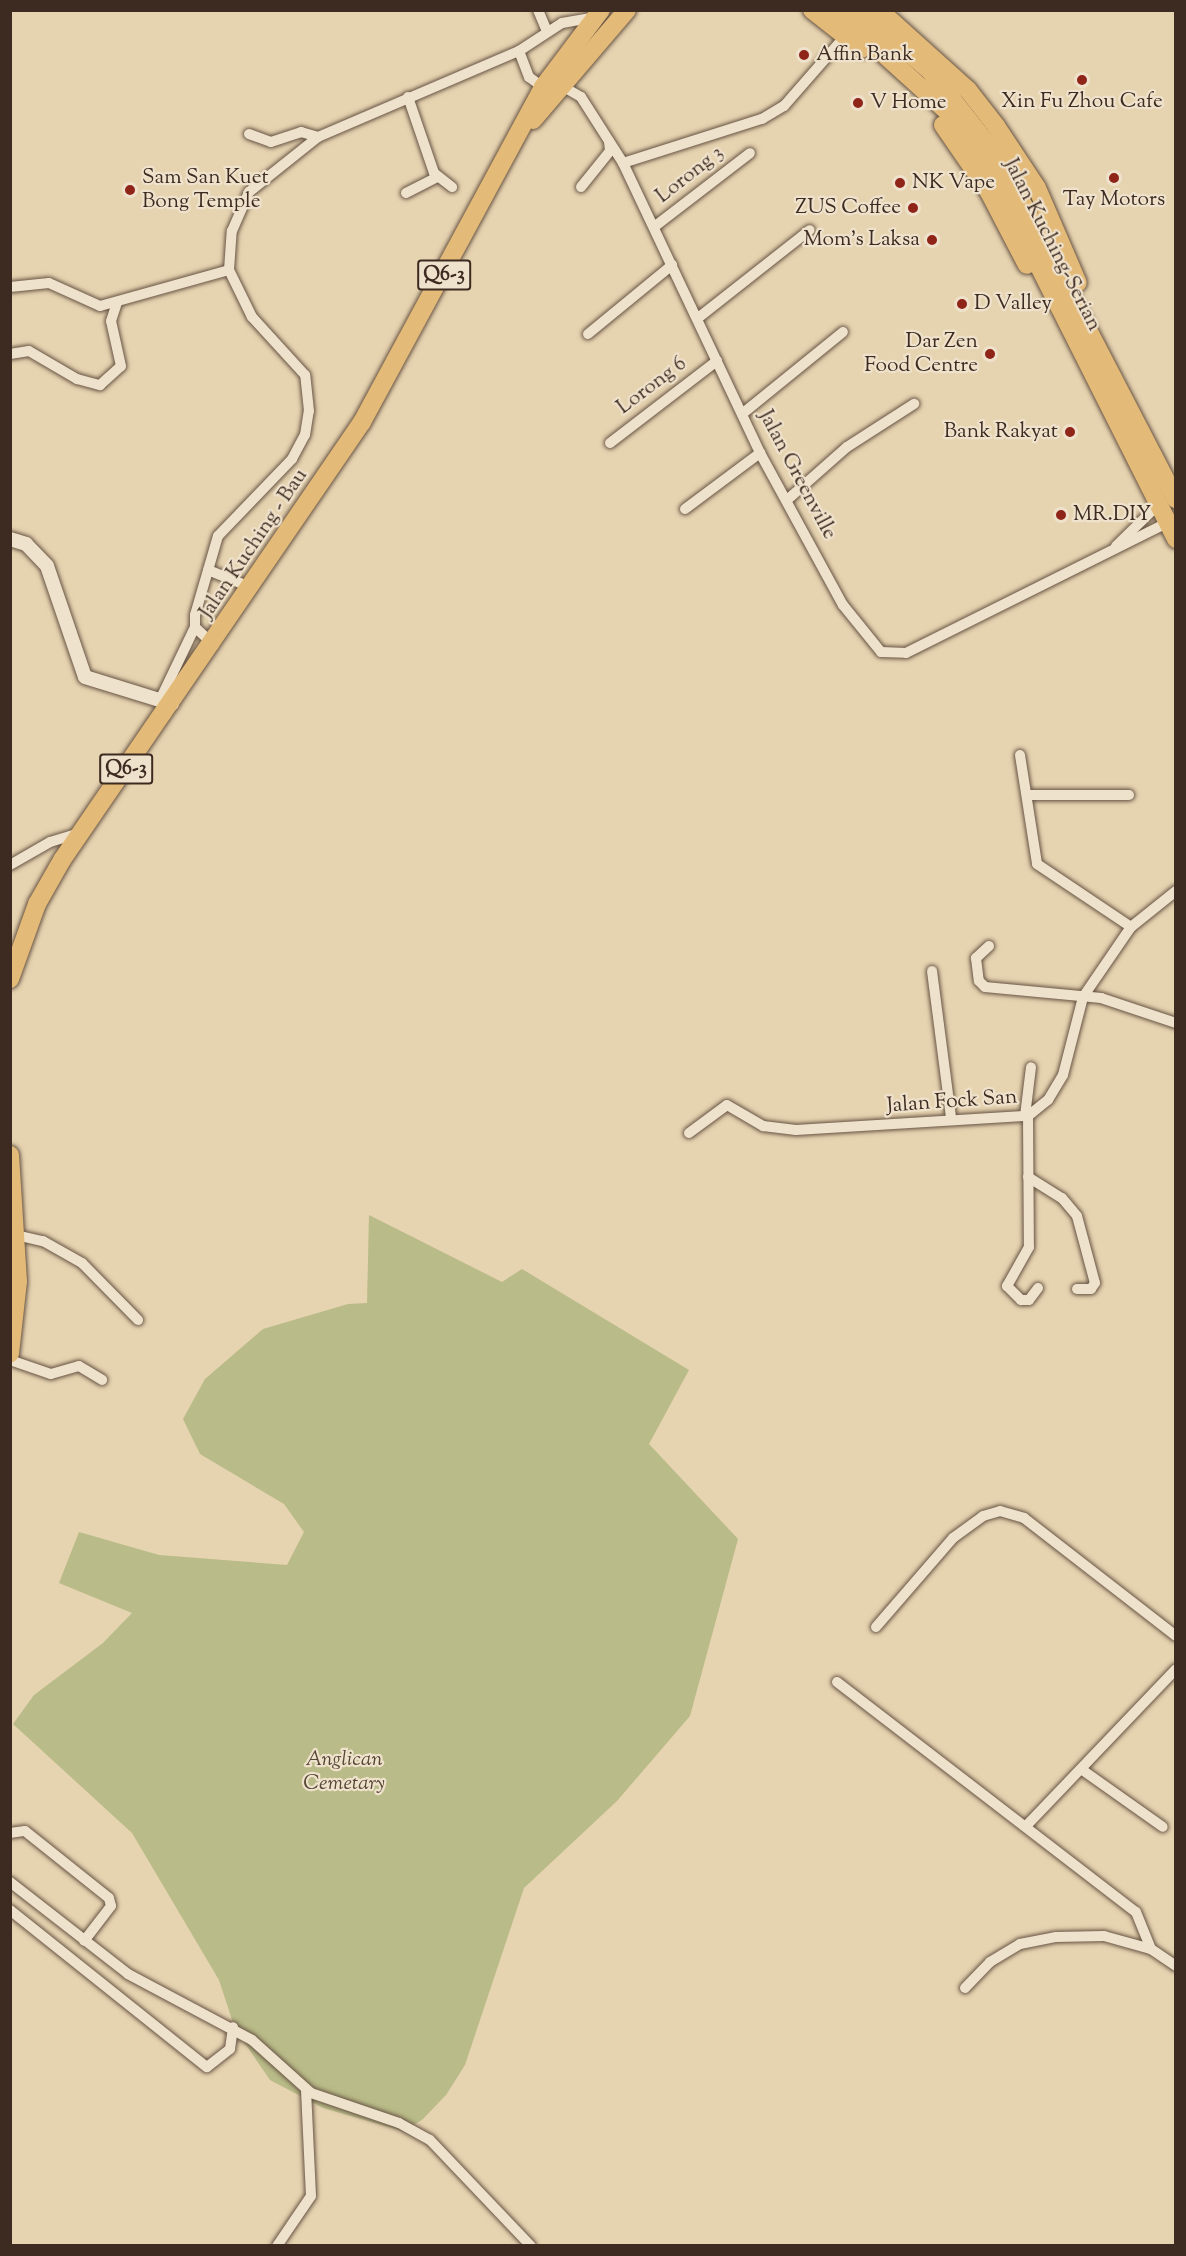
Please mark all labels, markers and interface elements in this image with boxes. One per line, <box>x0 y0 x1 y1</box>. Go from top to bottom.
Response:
place label: Affin Bank <box>816 42 914 68</box>
marker: Affin Bank <box>797 48 811 62</box>
marker: Xin Fu Zhou Cafe <box>1075 73 1089 87</box>
place label: Xin Fu Zhou Cafe <box>1001 89 1163 115</box>
place label: V Home <box>870 90 946 116</box>
marker: V Home <box>851 96 865 110</box>
street label: Lorong 3 <box>651 141 729 209</box>
street label: Jalan Kuching-Serian <box>998 155 1106 335</box>
place label: Sam San Kuet Bong Temple <box>142 165 269 215</box>
place label: NK Vape <box>912 170 995 196</box>
marker: Tay Motors <box>1107 171 1121 185</box>
marker: NK Vape <box>893 176 907 190</box>
marker: Sam San Kuet Bong Temple <box>123 183 137 197</box>
place label: Tay Motors <box>1063 187 1165 213</box>
place label: ZUS Coffee <box>795 195 901 221</box>
marker: ZUS Coffee <box>906 201 920 215</box>
place label: Mom's Laksa <box>803 227 920 253</box>
marker: Mom's Laksa <box>925 233 939 247</box>
road number: Q6-3 <box>417 258 471 292</box>
place label: D Valley <box>974 291 1052 317</box>
marker: D Valley <box>955 297 969 311</box>
place label: Dar Zen Food Centre <box>864 329 978 379</box>
marker: Dar Zen Food Centre <box>983 347 997 361</box>
street label: Lorong 6 <box>612 352 692 420</box>
street label: Jalan Greenville <box>752 406 842 544</box>
place label: Bank Rakyat <box>944 419 1058 445</box>
marker: Bank Rakyat <box>1063 425 1077 439</box>
street label: Jalan Kuching - Bau <box>194 464 314 624</box>
place label: MR.DIY <box>1073 502 1151 528</box>
marker: MR.DIY <box>1054 508 1068 522</box>
road number: Q6-3 <box>99 752 153 786</box>
street label: Jalan Fock San <box>886 1085 1018 1119</box>
park label: Anglican Cemetary <box>303 1747 385 1797</box>

